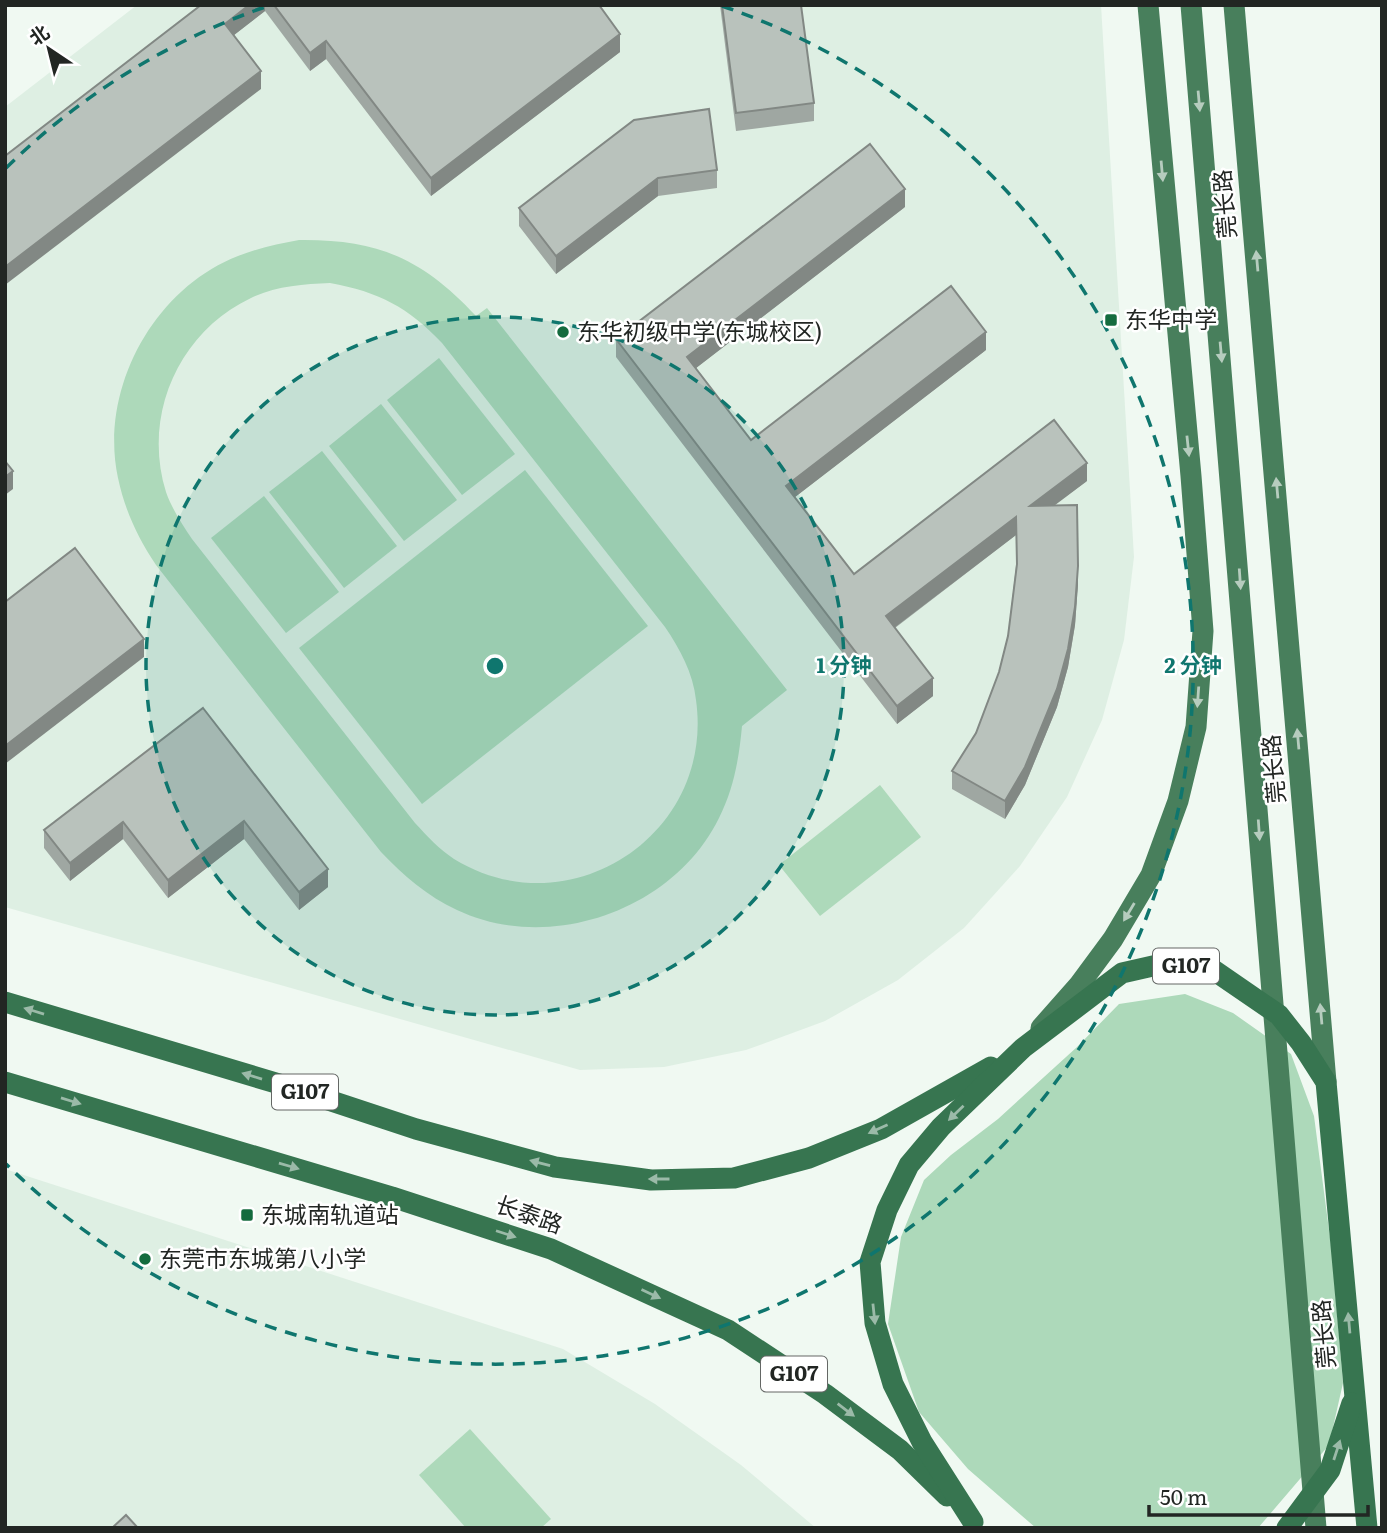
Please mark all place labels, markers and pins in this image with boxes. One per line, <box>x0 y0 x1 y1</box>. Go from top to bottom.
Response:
place label: 东华中学 <box>1125 301 1217 335</box>
marker: 东华中学 <box>1103 312 1119 328</box>
place label: 东华初级中学(东城校区) <box>577 313 822 347</box>
marker: 东华初级中学(东城校区) <box>555 324 571 340</box>
centre of rings <box>483 654 507 678</box>
place label: 东城南轨道站 <box>261 1196 399 1230</box>
marker: 东城南轨道站 <box>239 1207 255 1223</box>
place label: 东莞市东城第八小学 <box>159 1240 366 1274</box>
marker: 东莞市东城第八小学 <box>137 1251 153 1267</box>

